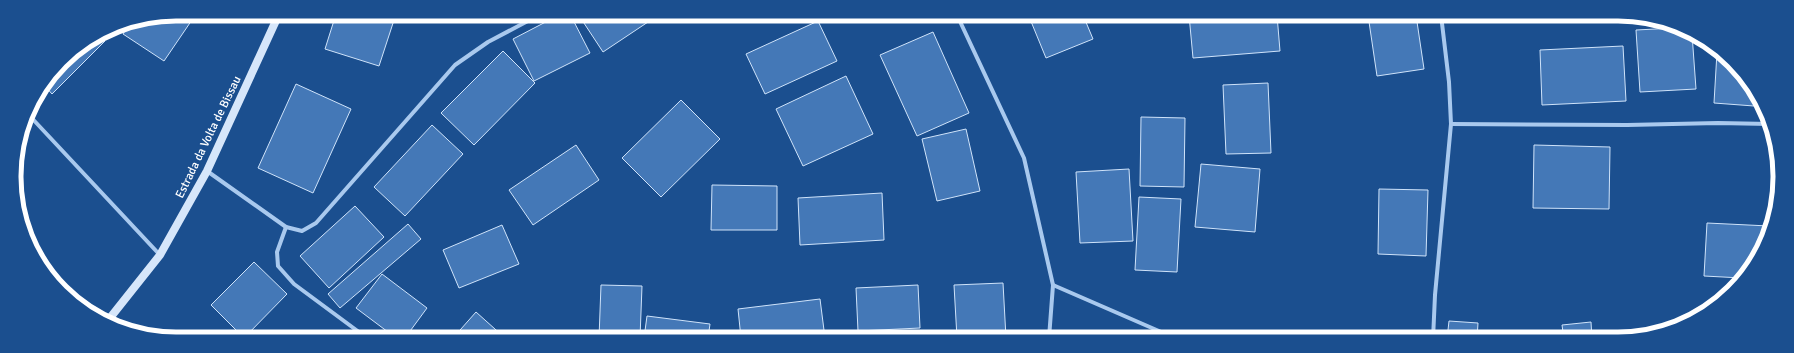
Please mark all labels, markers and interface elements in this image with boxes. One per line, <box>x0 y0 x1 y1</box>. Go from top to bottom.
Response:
street label: Estrada da Volta de Bissau <box>172 74 245 201</box>

